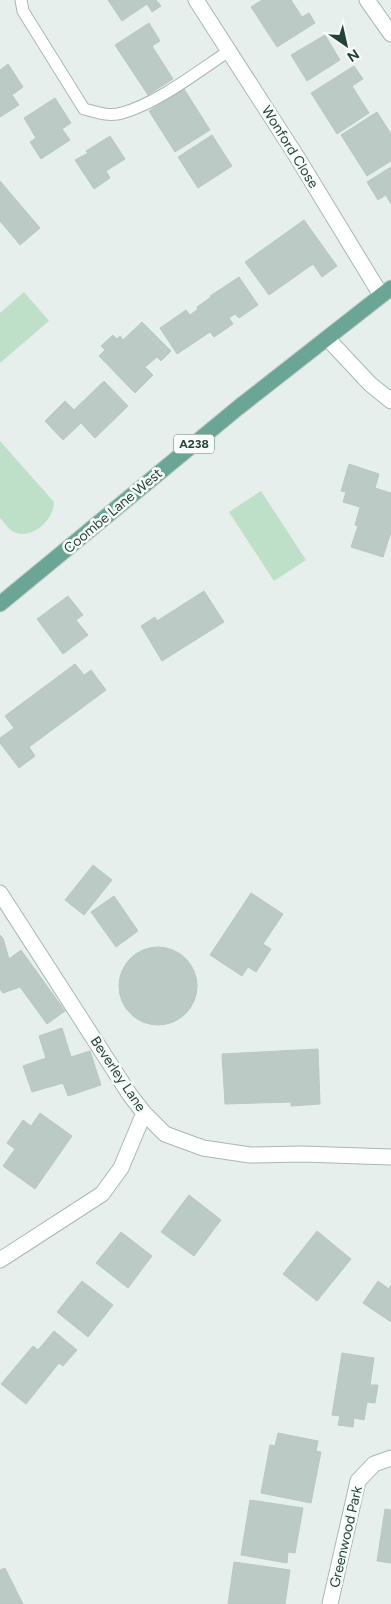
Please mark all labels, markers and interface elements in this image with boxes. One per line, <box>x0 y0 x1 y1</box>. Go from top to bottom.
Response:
north arrow <box>321 20 371 70</box>
text: N <box>344 45 362 65</box>
street label: Wonford Close <box>258 103 322 192</box>
road number: A238 <box>174 434 214 454</box>
street label: Coombe Lane West <box>60 465 166 557</box>
street label: Beverley Lane <box>87 1033 149 1115</box>
street label: Greenwood Park <box>326 1484 366 1589</box>

